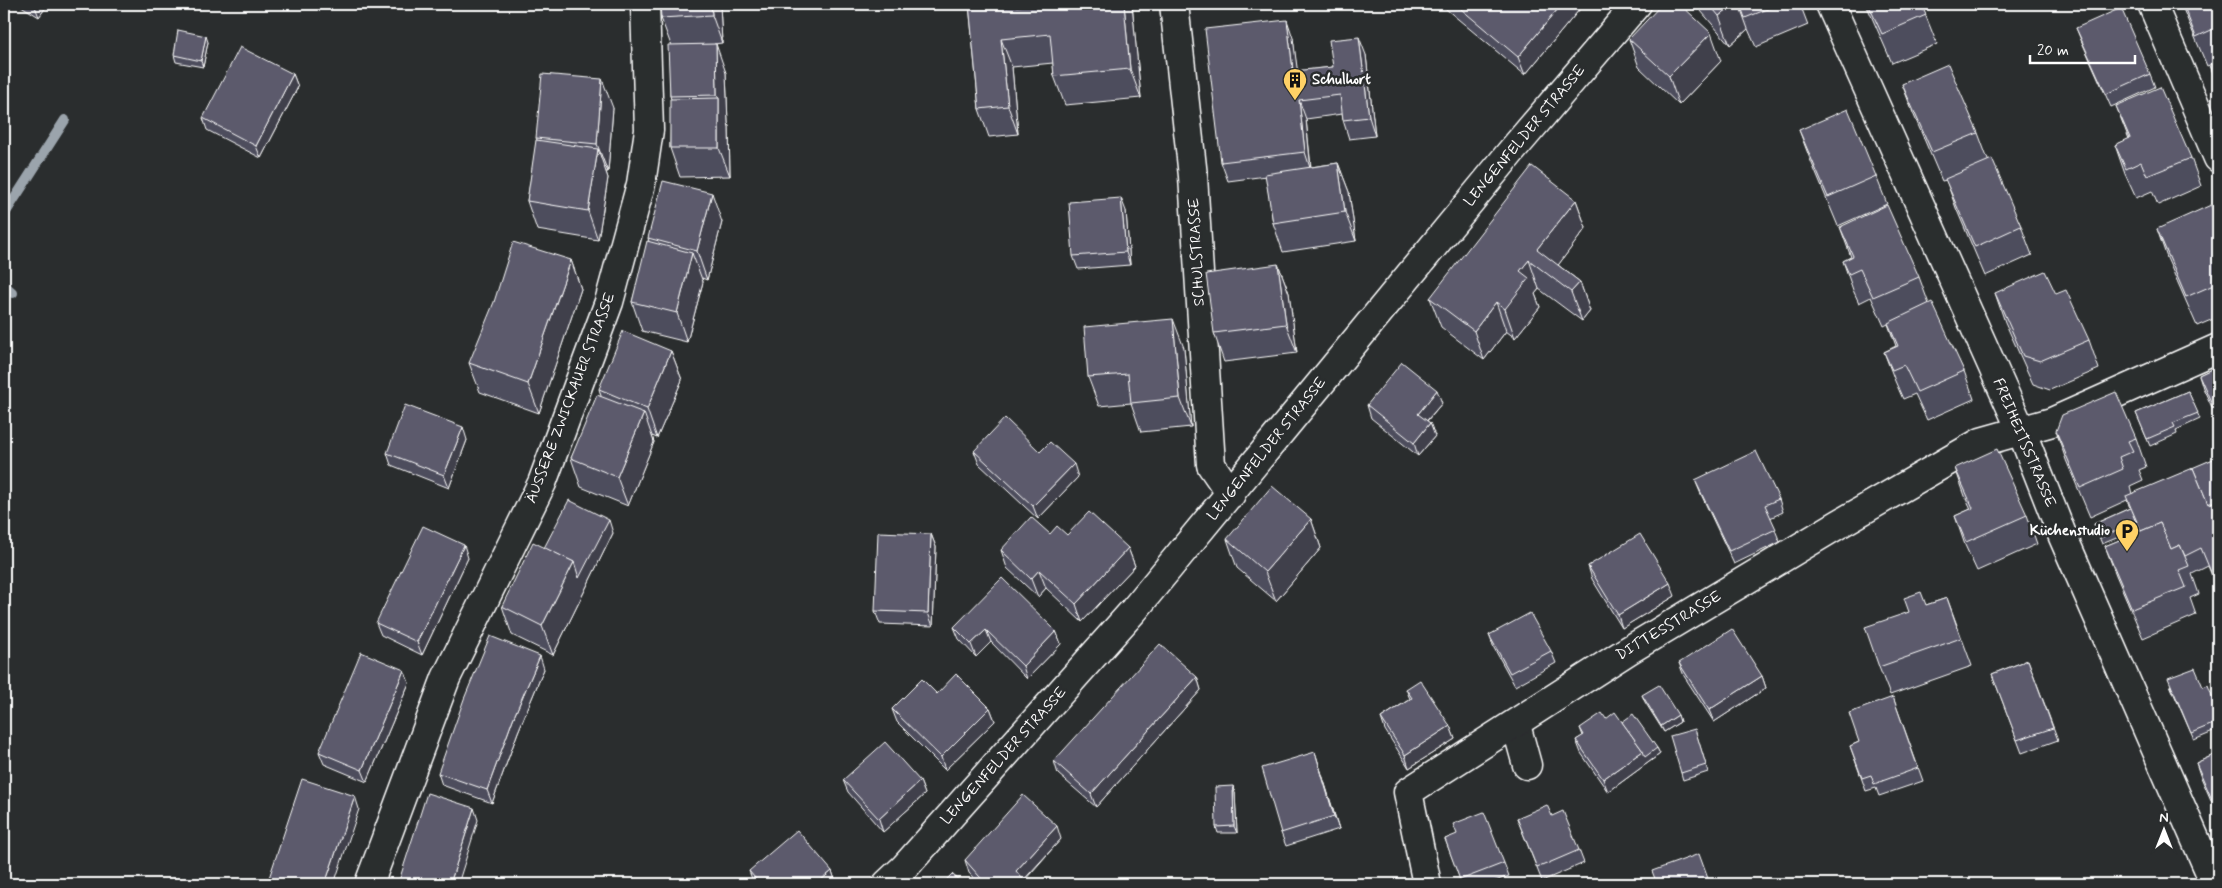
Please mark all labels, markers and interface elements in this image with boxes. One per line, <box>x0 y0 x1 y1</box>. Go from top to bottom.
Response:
scale bar <box>2030 32 2134 64</box>
text: 20 m <box>2037 41 2069 61</box>
street label: LENGENFELDER STRASSE <box>1460 61 1590 211</box>
building icon: Schulhort <box>1282 67 1308 101</box>
place label: Schulhort <box>1312 70 1371 90</box>
street label: SCHULSTRASSE <box>1184 197 1210 307</box>
street label: ÄUSSERE ZWICKAUER STRASSE <box>522 289 621 506</box>
street label: LENGENFELDER STRASSE <box>1203 373 1331 525</box>
street label: FREIHEITSSTRASSE <box>1988 375 2060 511</box>
parking icon: Küchenstudio <box>2114 518 2140 552</box>
place label: Küchenstudio <box>2030 521 2110 541</box>
street label: DITTESSTRASSE <box>1613 586 1726 665</box>
street label: LENGENFELDER STRASSE <box>937 682 1072 829</box>
north arrow <box>2140 806 2190 856</box>
text: N <box>2159 809 2169 827</box>

